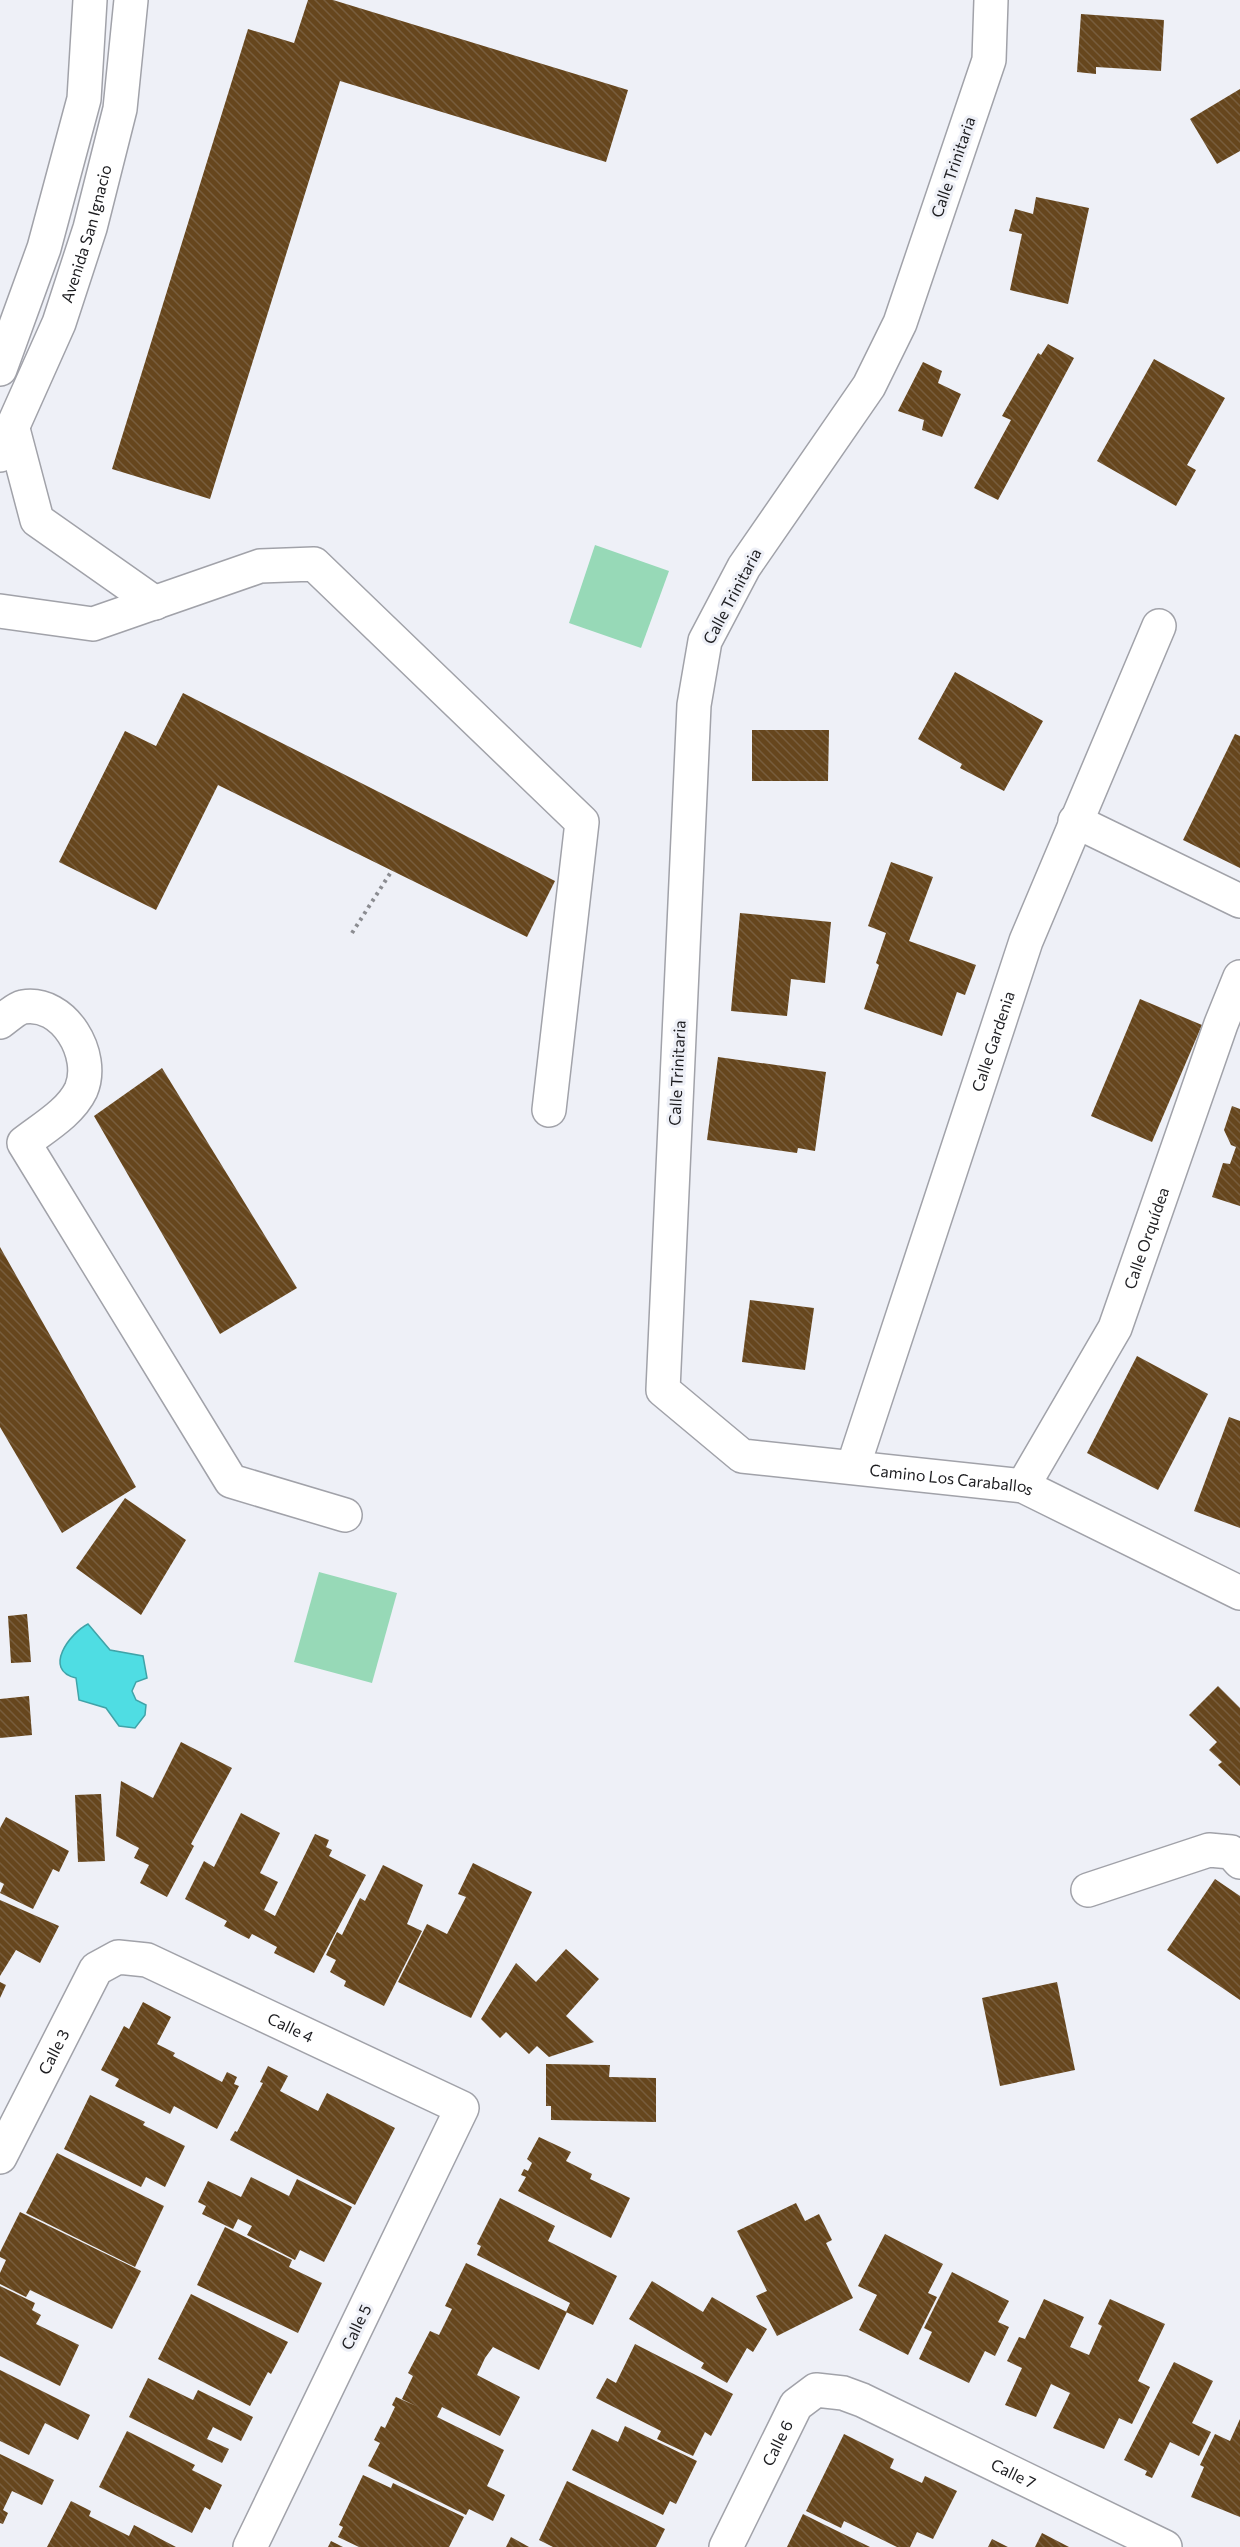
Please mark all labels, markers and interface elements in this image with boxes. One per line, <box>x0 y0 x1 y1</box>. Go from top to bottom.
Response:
street label: Calle Trinitaria <box>926 114 979 220</box>
street label: Avenida San Ignacio <box>56 162 115 305</box>
street label: Calle Trinitaria <box>698 545 765 647</box>
street label: Calle Gardenia <box>967 989 1018 1094</box>
street label: Calle Trinitaria <box>664 1020 689 1126</box>
street label: Calle Orquídea <box>1119 1184 1172 1291</box>
street label: Camino Los Caraballos <box>869 1460 1037 1499</box>
street label: Calle 4 <box>265 2008 317 2046</box>
street label: Calle 3 <box>34 2026 73 2077</box>
street label: Calle 5 <box>336 2301 375 2353</box>
street label: Calle 6 <box>758 2417 796 2469</box>
street label: Calle 7 <box>988 2454 1039 2492</box>

